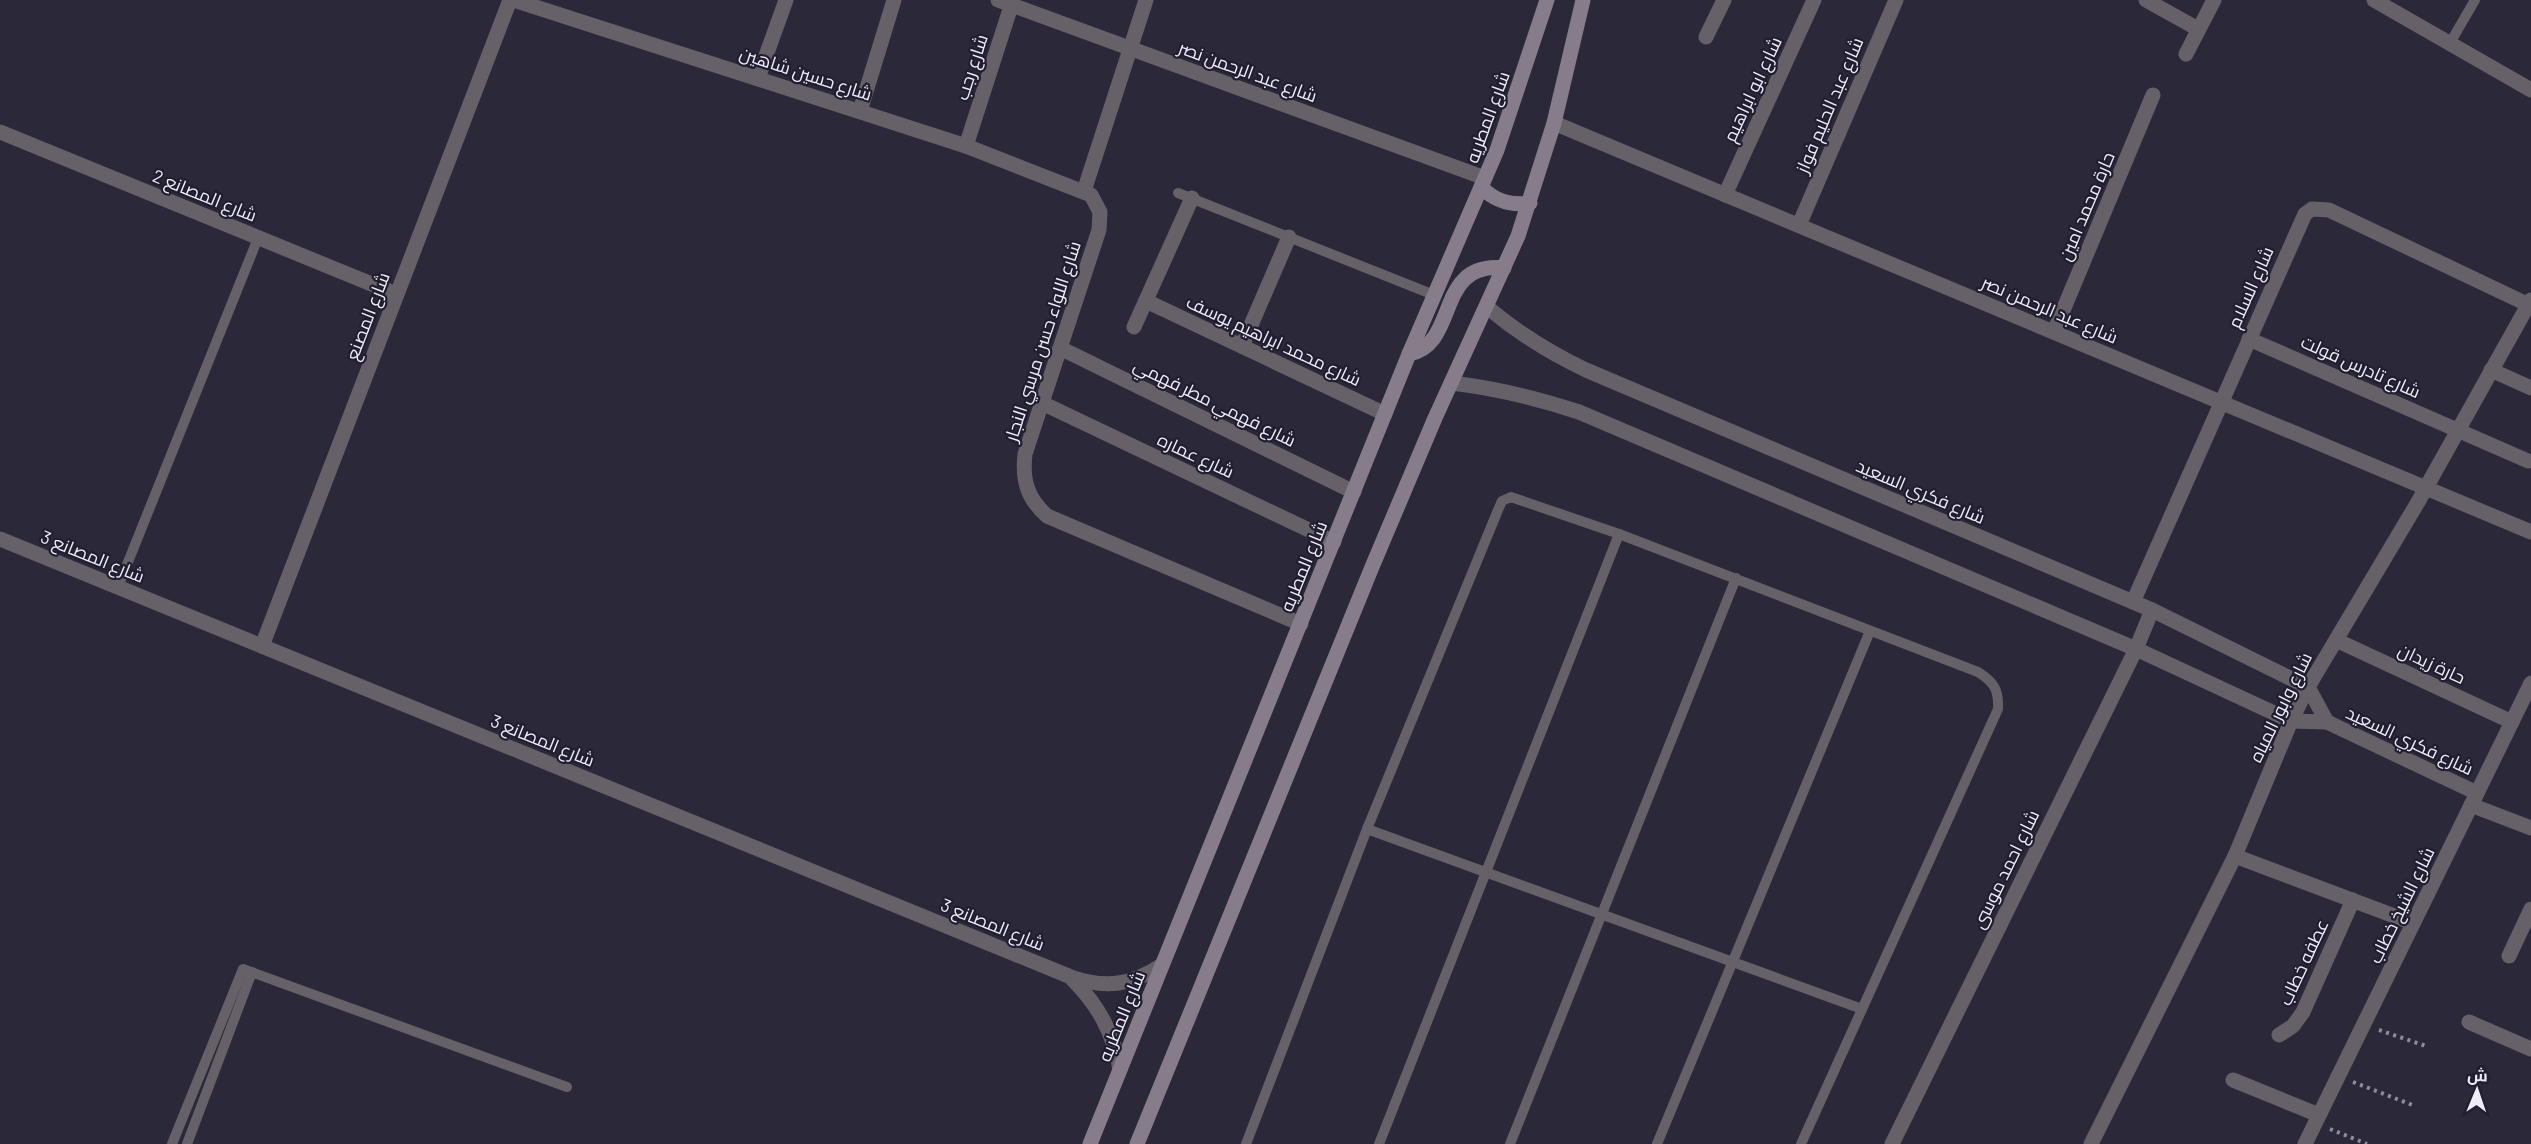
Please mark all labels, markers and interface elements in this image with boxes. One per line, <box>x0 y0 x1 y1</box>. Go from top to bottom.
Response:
street label: شارع رجب <box>950 31 994 103</box>
street label: شارع ابو ابراهيم <box>1718 33 1788 146</box>
street label: شارع عبد الحليم فواز <box>1790 34 1869 178</box>
street label: شارع عبد الرحمن نصر <box>1174 35 1320 108</box>
street label: شارع حسين شاهين <box>736 41 875 107</box>
street label: شارع المطريه <box>1460 68 1516 167</box>
street label: حارة محمد امين <box>2053 148 2120 264</box>
street label: شارع المصانع 2 <box>149 164 260 228</box>
street label: شارع اللواء حسن مرسي النجار <box>999 238 1088 446</box>
street label: شارع السلام <box>2222 243 2280 332</box>
street label: شارع المصنع <box>340 269 396 364</box>
street label: شارع عبد الرحمن نصر <box>1977 270 2122 350</box>
street label: شارع محمد ابراهيم يوسف <box>1182 290 1365 392</box>
street label: شارع تادرس قولت <box>2297 330 2424 404</box>
street label: شارع فهمي مطر فهمي <box>1129 353 1300 454</box>
street label: شارع عماره <box>1153 428 1238 484</box>
street label: شارع فكري السعيد <box>1852 454 1989 532</box>
street label: شارع المطريه <box>1275 517 1333 615</box>
street label: شارع المصانع 3 <box>37 525 148 589</box>
street label: حارة زيدان <box>2394 638 2469 689</box>
street label: شارع وابور المياه <box>2244 648 2318 767</box>
street label: شارع فكري السعيد <box>2341 701 2477 783</box>
street label: شارع المصانع 3 <box>487 709 598 773</box>
street label: شارع احمد موسى <box>1967 806 2045 933</box>
street label: شارع الشيخ خطاب <box>2363 843 2441 968</box>
street label: شارع المصانع 3 <box>937 893 1048 957</box>
street label: عطفه خطاب <box>2273 915 2333 1009</box>
street label: شارع المطريه <box>1093 967 1151 1065</box>
north arrow <box>2447 1060 2507 1120</box>
text: ش <box>2467 1065 2488 1085</box>

